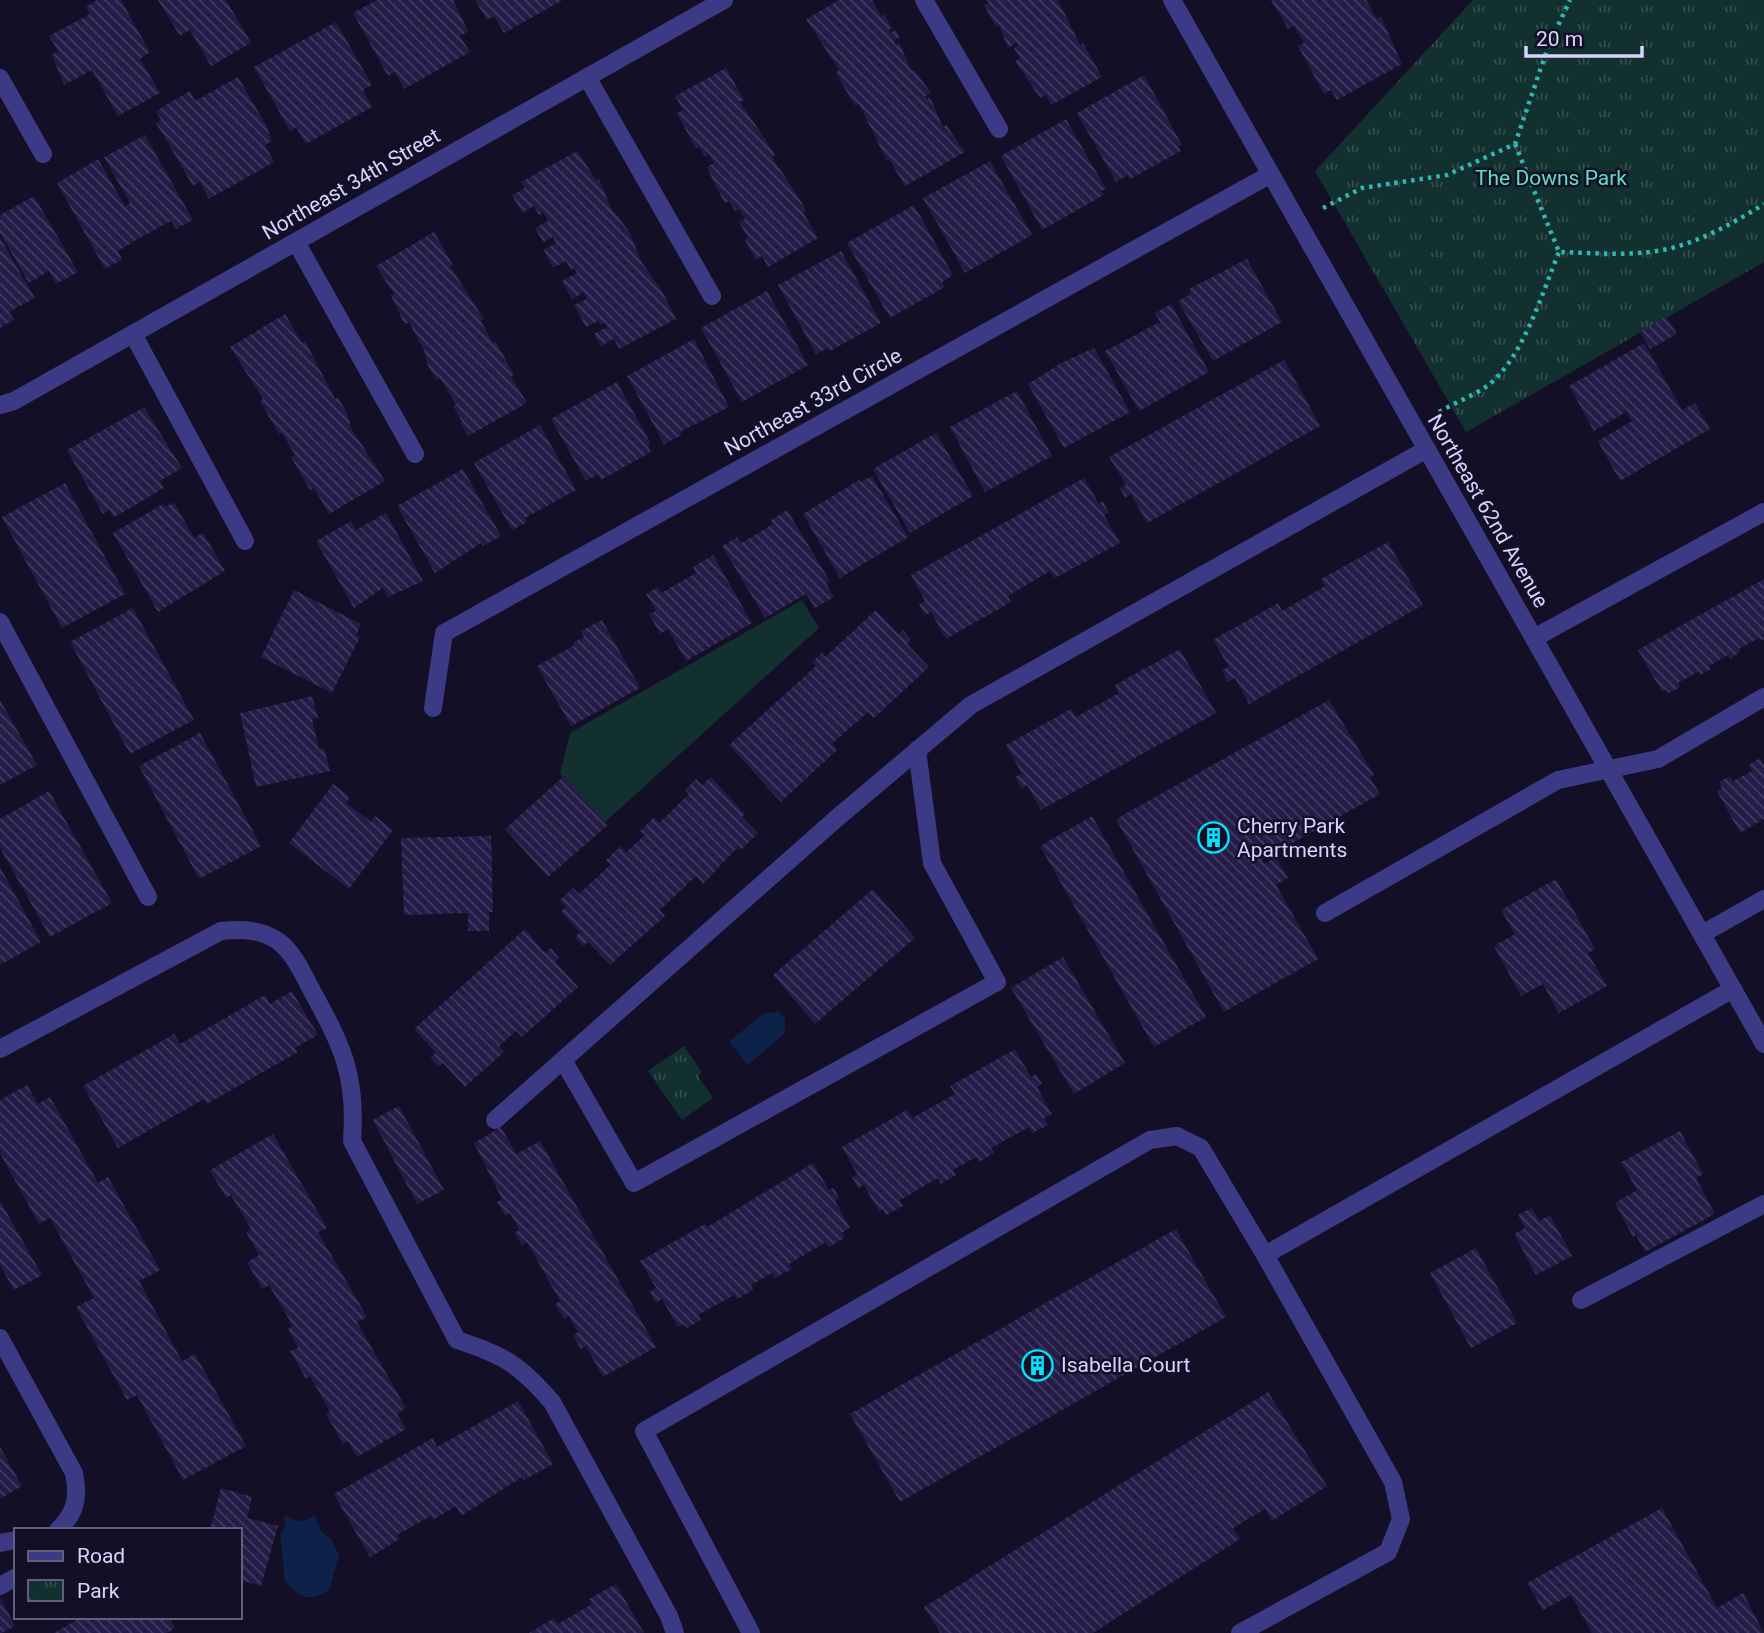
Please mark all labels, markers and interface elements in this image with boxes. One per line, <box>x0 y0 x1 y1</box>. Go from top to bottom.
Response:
scale bar <box>1526 14 1642 58</box>
text: 20 m <box>1536 27 1583 51</box>
street label: Northeast 34th Street <box>258 123 444 245</box>
park label: The Downs Park <box>1475 166 1627 190</box>
street label: Northeast 33rd Circle <box>720 343 906 461</box>
street label: Northeast 62nd Avenue <box>1423 410 1553 612</box>
place label: Cherry Park Apartments <box>1237 814 1347 862</box>
building icon: Cherry Park Apartments <box>1197 821 1231 855</box>
building icon: Isabella Court <box>1021 1348 1055 1382</box>
place label: Isabella Court <box>1061 1353 1191 1377</box>
legend <box>14 1528 242 1619</box>
text: Road <box>77 1544 125 1568</box>
text: Park <box>77 1579 120 1603</box>

